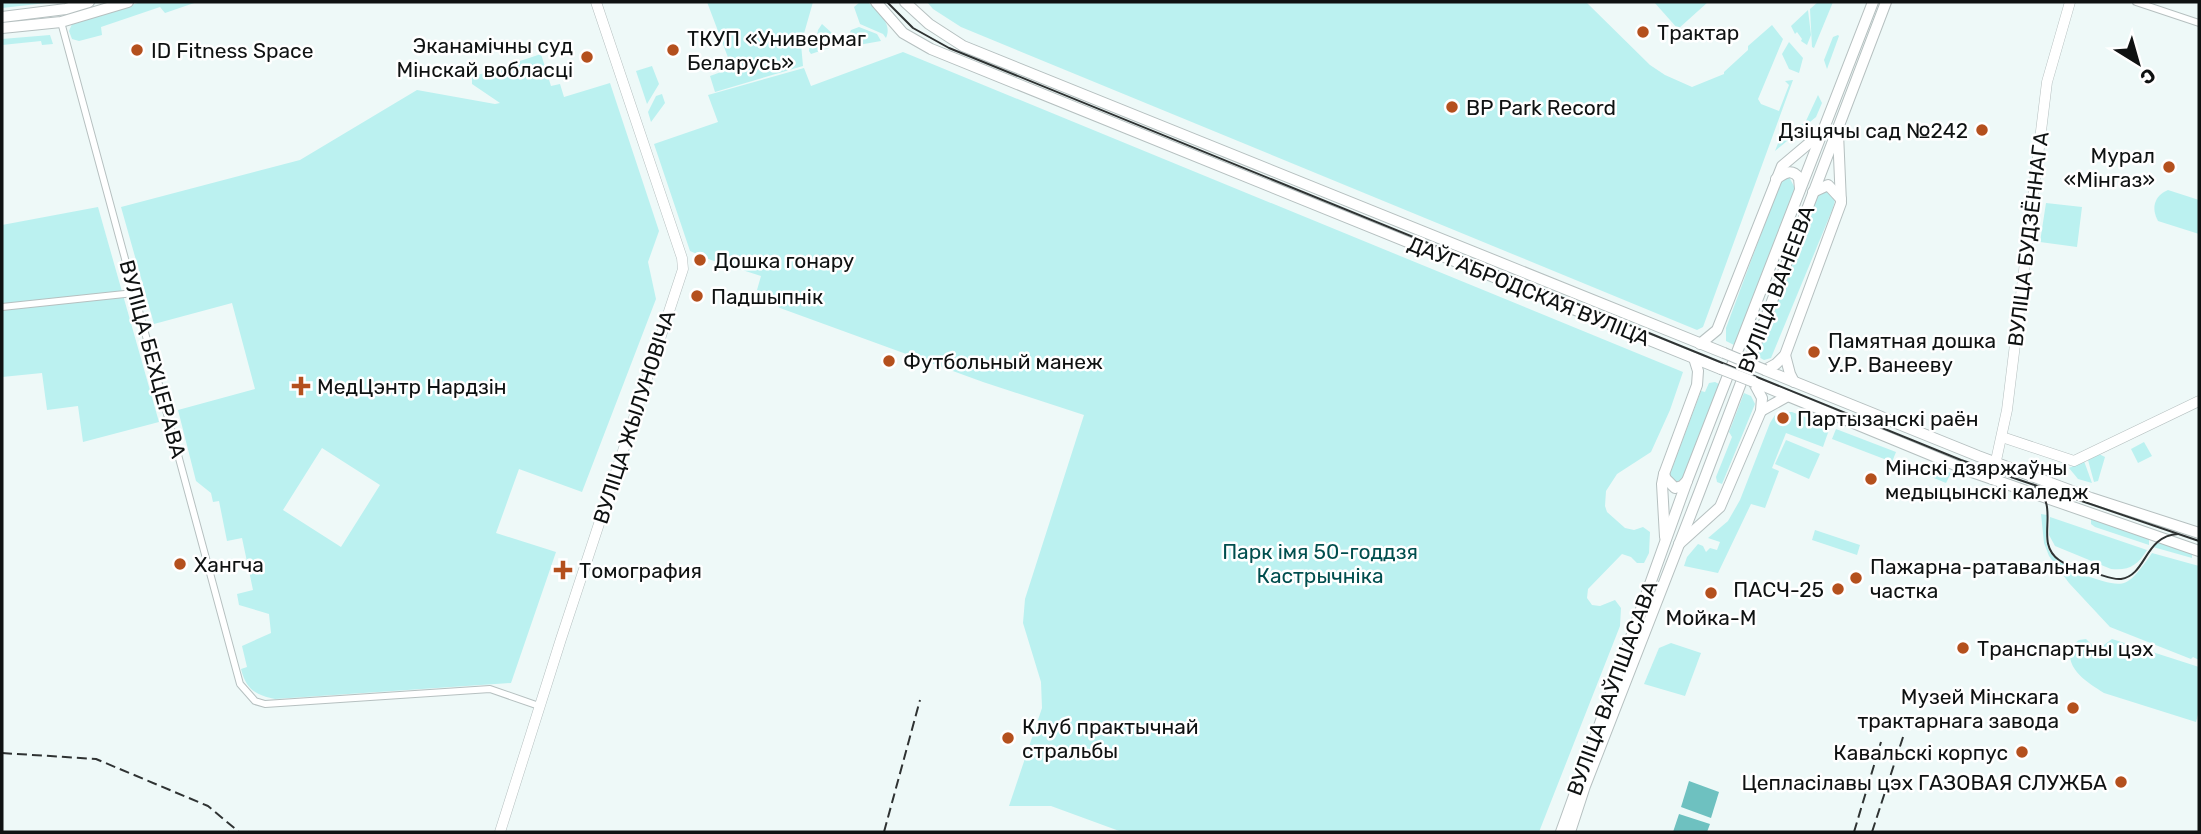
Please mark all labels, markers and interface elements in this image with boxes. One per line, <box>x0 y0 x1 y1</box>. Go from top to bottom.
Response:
place label: Трактар <box>1657 20 1739 45</box>
marker: Трактар <box>1635 24 1651 40</box>
place label: ТКУП «Универмаг Беларусь» <box>687 26 866 75</box>
north arrow <box>2103 28 2173 98</box>
place label: Эканамічны суд Мінскай вобласці <box>397 33 573 82</box>
place label: ID Fitness Space <box>151 38 313 63</box>
marker: ID Fitness Space <box>129 42 145 58</box>
marker: ТКУП «Универмаг Беларусь» <box>665 42 681 58</box>
marker: Эканамічны суд Мінскай вобласці <box>579 49 595 65</box>
text: С <box>2136 63 2160 89</box>
place label: BP Park Record <box>1466 95 1616 120</box>
marker: BP Park Record <box>1444 99 1460 115</box>
place label: Дзіцячы сад №242 <box>1779 118 1968 143</box>
marker: Дзіцячы сад №242 <box>1974 122 1990 138</box>
street label: ВУЛІЦА БУДЗЁННАГА <box>2002 130 2054 348</box>
place label: Мурал «Мінгаз» <box>2064 143 2155 192</box>
marker: Мурал «Мінгаз» <box>2161 159 2177 175</box>
street label: ВУЛІЦА ВАНЕЕВА <box>1733 202 1819 376</box>
street label: ДАЎГАБРОДСКАЯ ВУЛІЦА <box>1404 231 1654 351</box>
place label: Дошка гонару <box>714 248 854 273</box>
marker: Дошка гонару <box>692 252 708 268</box>
street label: ВУЛІЦА БЕХЦЕРАВА <box>115 257 191 461</box>
place label: Падшыпнік <box>711 284 823 309</box>
marker: Падшыпнік <box>689 288 705 304</box>
street label: ВУЛІЦА ЖЫЛУНОВІЧА <box>588 307 680 527</box>
place label: Памятная дошка У.Р. Ванееву <box>1828 328 1996 377</box>
marker: Памятная дошка У.Р. Ванееву <box>1806 344 1822 360</box>
place label: Футбольный манеж <box>903 349 1103 374</box>
marker: Футбольный манеж <box>881 353 897 369</box>
place label: МедЦэнтр Нардзін <box>317 374 507 399</box>
marker: МедЦэнтр Нардзін <box>291 376 311 396</box>
place label: Партызанскі раён <box>1797 406 1979 431</box>
marker: Партызанскі раён <box>1775 410 1791 426</box>
place label: Мінскі дзяржаўны медыцынскі каледж <box>1885 455 2089 504</box>
marker: Мінскі дзяржаўны медыцынскі каледж <box>1863 471 1879 487</box>
park label: Парк імя 50-годдзя Кастрычніка <box>1222 539 1418 588</box>
place label: Хангча <box>194 552 264 577</box>
place label: Пажарна-ратавальная частка <box>1870 554 2100 603</box>
marker: Хангча <box>172 556 188 572</box>
place label: Томография <box>579 558 702 583</box>
marker: Томография <box>553 560 573 580</box>
marker: Пажарна-ратавальная частка <box>1848 570 1864 586</box>
street label: ВУЛІЦА ВАЎПШАСАВА <box>1561 577 1663 799</box>
place label: ПАСЧ-25 <box>1733 577 1824 602</box>
marker: ПАСЧ-25 <box>1830 581 1846 597</box>
marker: Мойка-М <box>1703 585 1719 601</box>
place label: Мойка-М <box>1665 605 1757 630</box>
place label: Транспартны цэх <box>1977 636 2154 661</box>
marker: Транспартны цэх <box>1955 640 1971 656</box>
place label: Музей Мінскага трактарнага завода <box>1858 684 2059 733</box>
marker: Музей Мінскага трактарнага завода <box>2065 700 2081 716</box>
place label: Клуб практычнай стральбы <box>1022 714 1199 763</box>
marker: Клуб практычнай стральбы <box>1000 730 1016 746</box>
place label: Кавальскі корпус <box>1833 740 2008 765</box>
marker: Кавальскі корпус <box>2014 744 2030 760</box>
place label: Цепласілавы цэх ГАЗОВАЯ СЛУЖБА <box>1741 770 2107 795</box>
marker: Цепласілавы цэх ГАЗОВАЯ СЛУЖБА <box>2113 774 2129 790</box>

